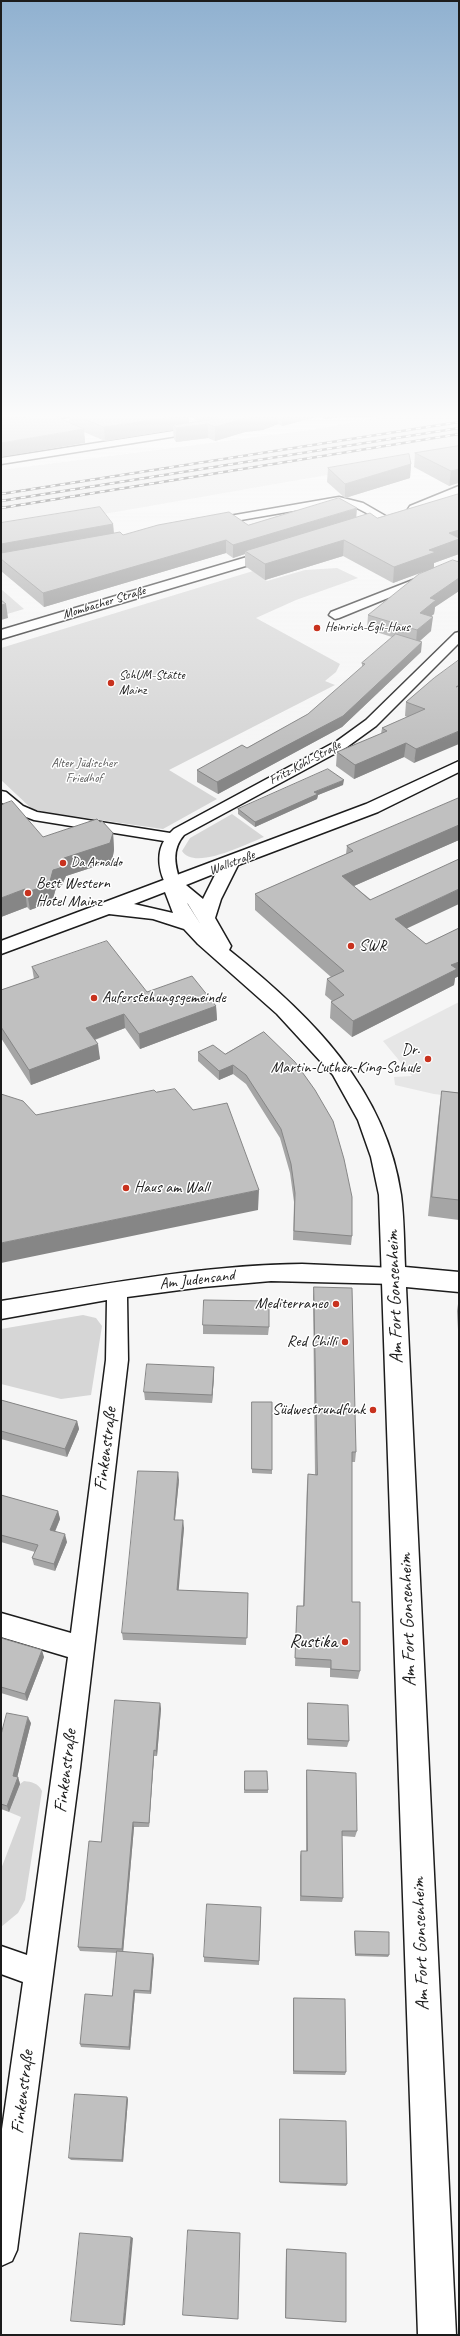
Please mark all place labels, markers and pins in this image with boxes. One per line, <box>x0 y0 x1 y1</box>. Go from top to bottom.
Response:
place label: Heinrich-Egli-Haus <box>325 620 410 636</box>
marker: Heinrich-Egli-Haus <box>312 623 322 633</box>
place label: SchUM-Stätte Mainz <box>119 668 185 699</box>
marker: SchUM-Stätte Mainz <box>106 678 116 688</box>
place label: Da Arnaldo <box>71 855 122 871</box>
marker: Da Arnaldo <box>58 858 68 868</box>
place label: Best Western Hotel Mainz <box>36 874 110 912</box>
marker: Best Western Hotel Mainz <box>23 888 33 898</box>
place label: SWR <box>359 936 387 956</box>
marker: SWR <box>346 941 356 951</box>
place label: Auferstehungsgemeinde <box>102 988 226 1008</box>
marker: Auferstehungsgemeinde <box>89 993 99 1003</box>
place label: Dr. Martin-Luther-King-Schule <box>271 1040 420 1078</box>
marker: Dr. Martin-Luther-King-Schule <box>423 1054 433 1064</box>
place label: Haus am Wall <box>134 1178 209 1198</box>
marker: Haus am Wall <box>121 1183 131 1193</box>
place label: Mediterraneo <box>255 1294 328 1314</box>
marker: Mediterraneo <box>331 1299 341 1309</box>
place label: Red Chilli <box>287 1332 337 1352</box>
marker: Red Chilli <box>340 1337 350 1347</box>
place label: Südwestrundfunk <box>272 1400 365 1420</box>
marker: Südwestrundfunk <box>368 1405 378 1415</box>
place label: Rustika <box>289 1631 337 1653</box>
marker: Rustika <box>340 1637 350 1647</box>

